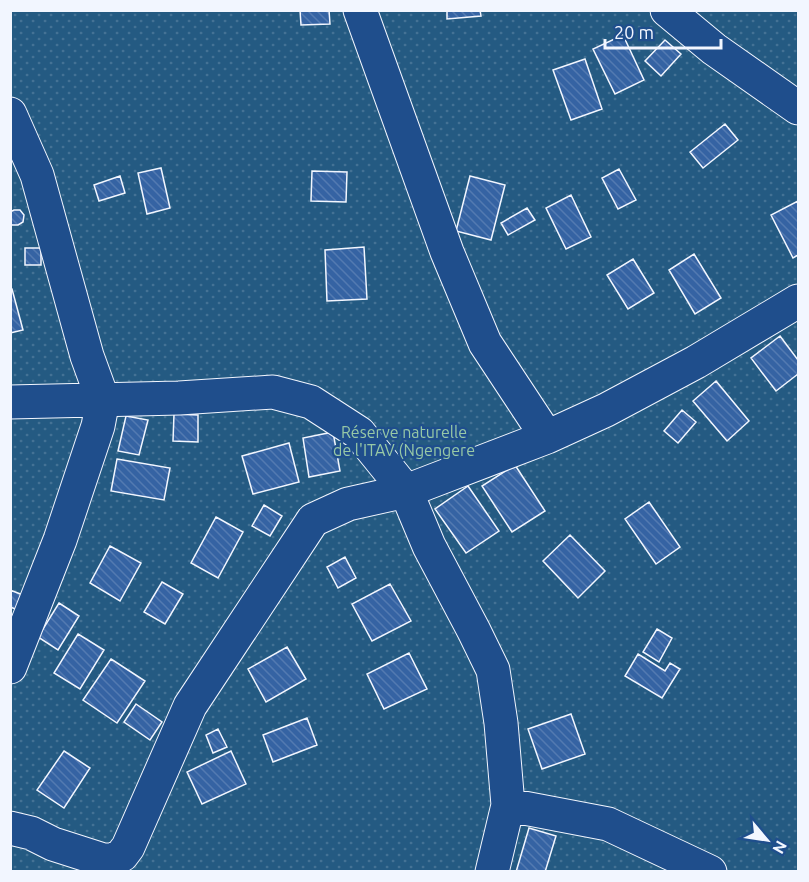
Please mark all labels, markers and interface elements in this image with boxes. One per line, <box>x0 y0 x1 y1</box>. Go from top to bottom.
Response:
scale bar <box>605 12 720 50</box>
text: 20 m <box>614 22 654 42</box>
park label: Réserve naturelle de l'ITAV (Ngengere <box>333 423 475 460</box>
north arrow <box>737 810 797 870</box>
text: N <box>769 838 791 857</box>

